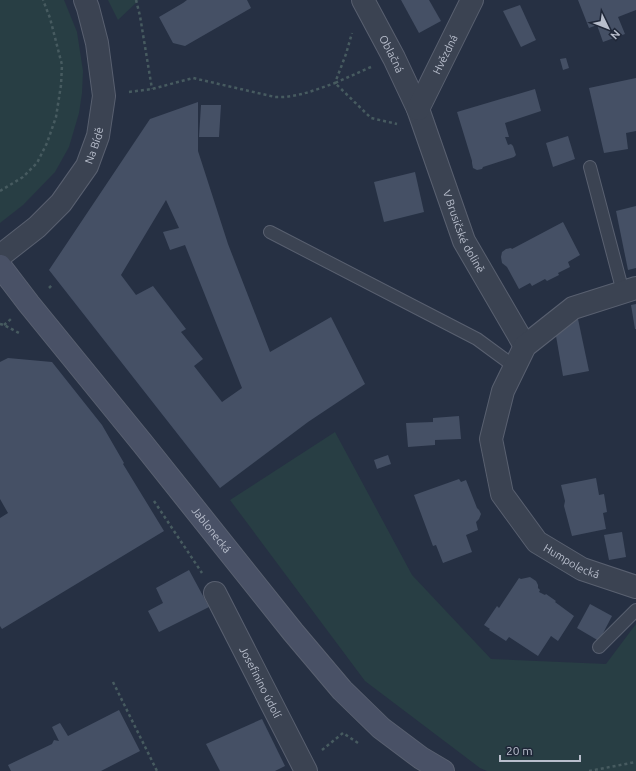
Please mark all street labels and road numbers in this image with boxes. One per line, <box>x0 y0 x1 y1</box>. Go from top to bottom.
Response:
street label: Oblačná <box>377 33 406 75</box>
street label: Hvězdná <box>430 33 460 76</box>
street label: Na Bídě <box>82 126 105 166</box>
street label: V Brusičské dolině <box>441 189 487 275</box>
street label: Jablonecká <box>189 504 233 555</box>
street label: Humpolecká <box>541 541 601 580</box>
street label: Josefinino údolí <box>237 644 284 720</box>

